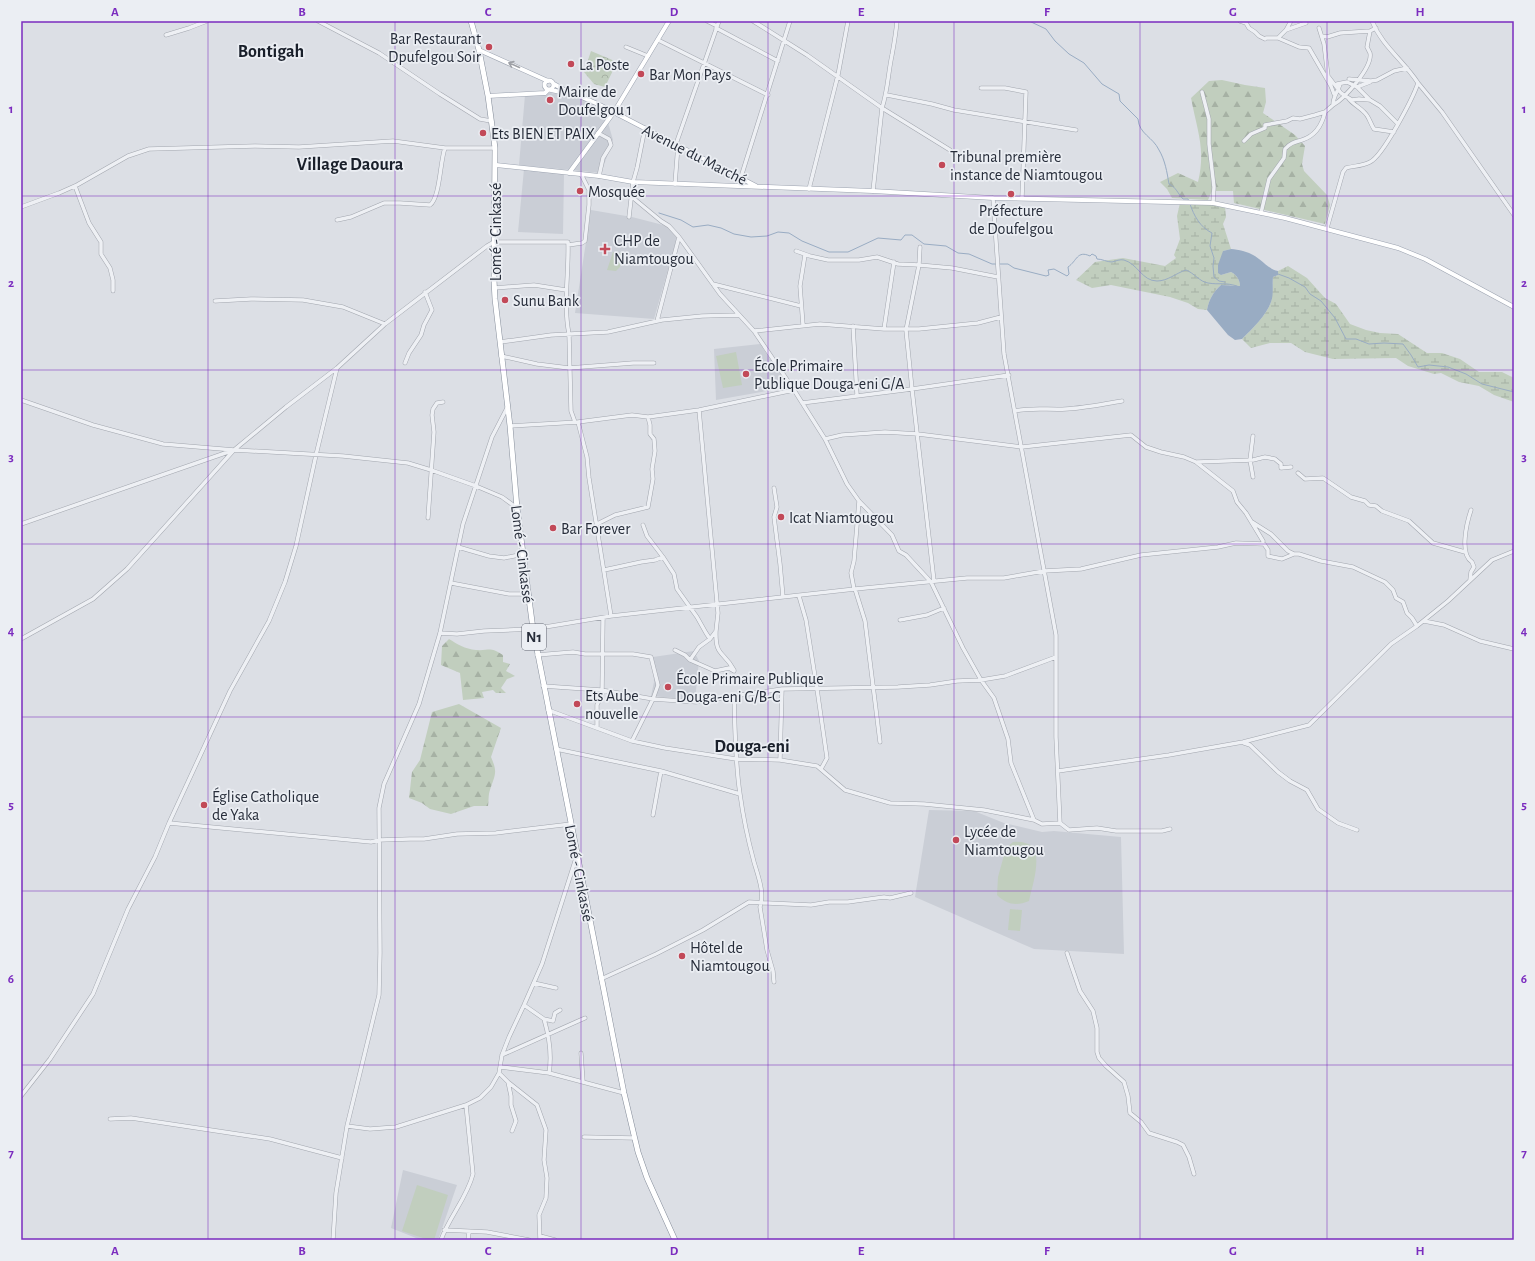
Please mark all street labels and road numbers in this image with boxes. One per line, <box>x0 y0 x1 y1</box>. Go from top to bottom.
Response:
street label: Avenue du Marché <box>640 122 749 188</box>
street label: Lomé - Cinkassé <box>488 183 504 281</box>
street label: Lomé - Cinkassé <box>508 504 536 604</box>
road number: N1 <box>522 624 546 650</box>
street label: Lomé - Cinkassé <box>562 823 596 923</box>

